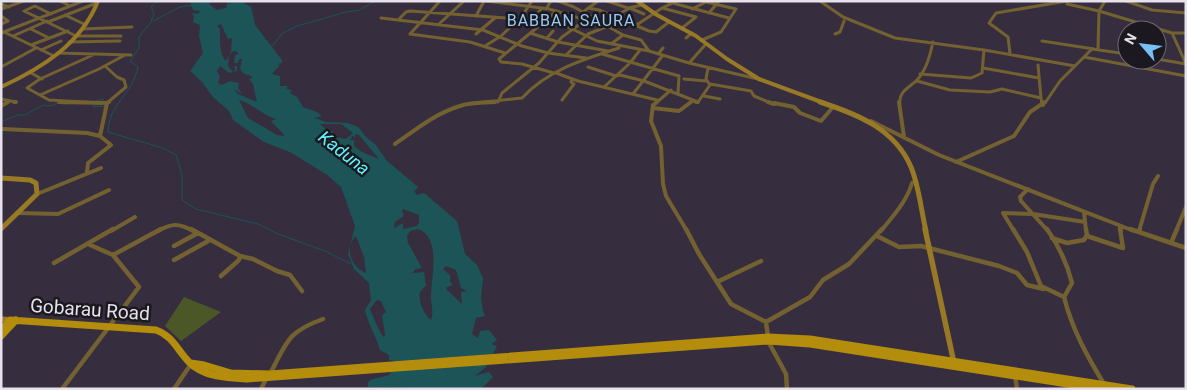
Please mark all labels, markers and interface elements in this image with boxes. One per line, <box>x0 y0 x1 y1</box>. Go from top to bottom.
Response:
district label: BABBAN SAURA <box>507 11 635 30</box>
north arrow <box>1117 20 1167 70</box>
text: N <box>1121 31 1140 47</box>
water label: Kaduna <box>315 126 374 179</box>
street label: Gobarau Road <box>29 294 151 325</box>

